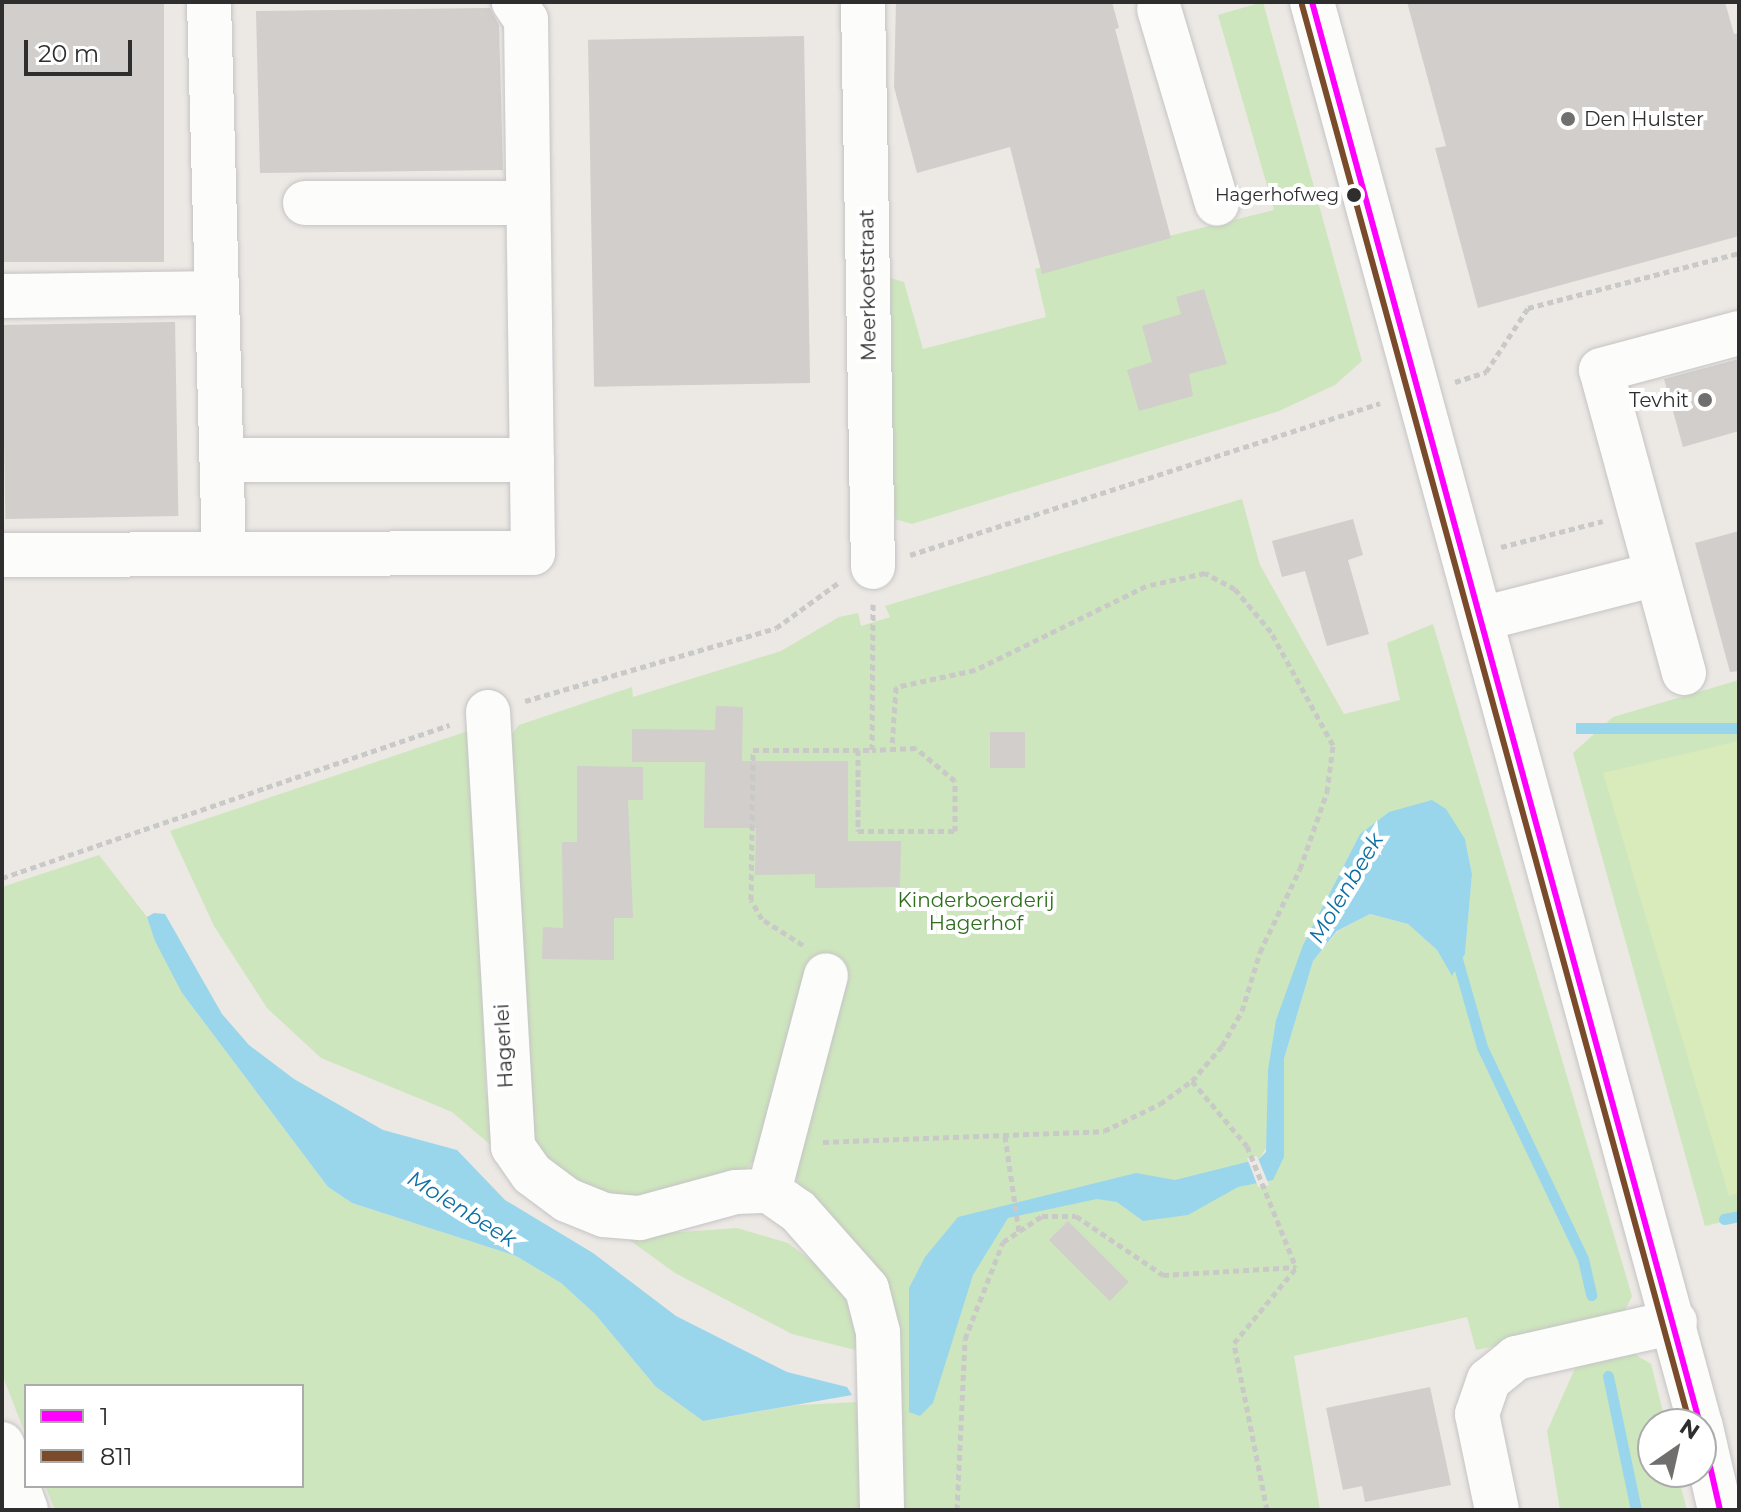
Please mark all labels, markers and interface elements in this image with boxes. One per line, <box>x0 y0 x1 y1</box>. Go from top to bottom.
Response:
scale bar <box>28 24 136 74</box>
text: 20 m <box>38 39 99 68</box>
place label: Den Hulster <box>1584 107 1704 131</box>
marker: Den Hulster <box>1559 110 1577 128</box>
place label: Hagerhofweg <box>1215 184 1339 206</box>
marker: Hagerhofweg <box>1346 187 1362 203</box>
street label: Meerkoetstraat <box>855 209 881 361</box>
place label: Tevhit <box>1629 388 1689 412</box>
marker: Tevhit <box>1696 391 1714 409</box>
water label: Molenbeek <box>1303 828 1389 948</box>
park label: Kinderboerderij Hagerhof <box>898 888 1054 935</box>
street label: Hagerlei <box>490 1003 518 1089</box>
water label: Molenbeek <box>403 1165 521 1253</box>
legend <box>24 1384 304 1488</box>
text: 1 <box>100 1402 109 1431</box>
north arrow <box>1637 1408 1717 1488</box>
text: N <box>1675 1413 1705 1446</box>
text: 811 <box>100 1442 133 1471</box>

